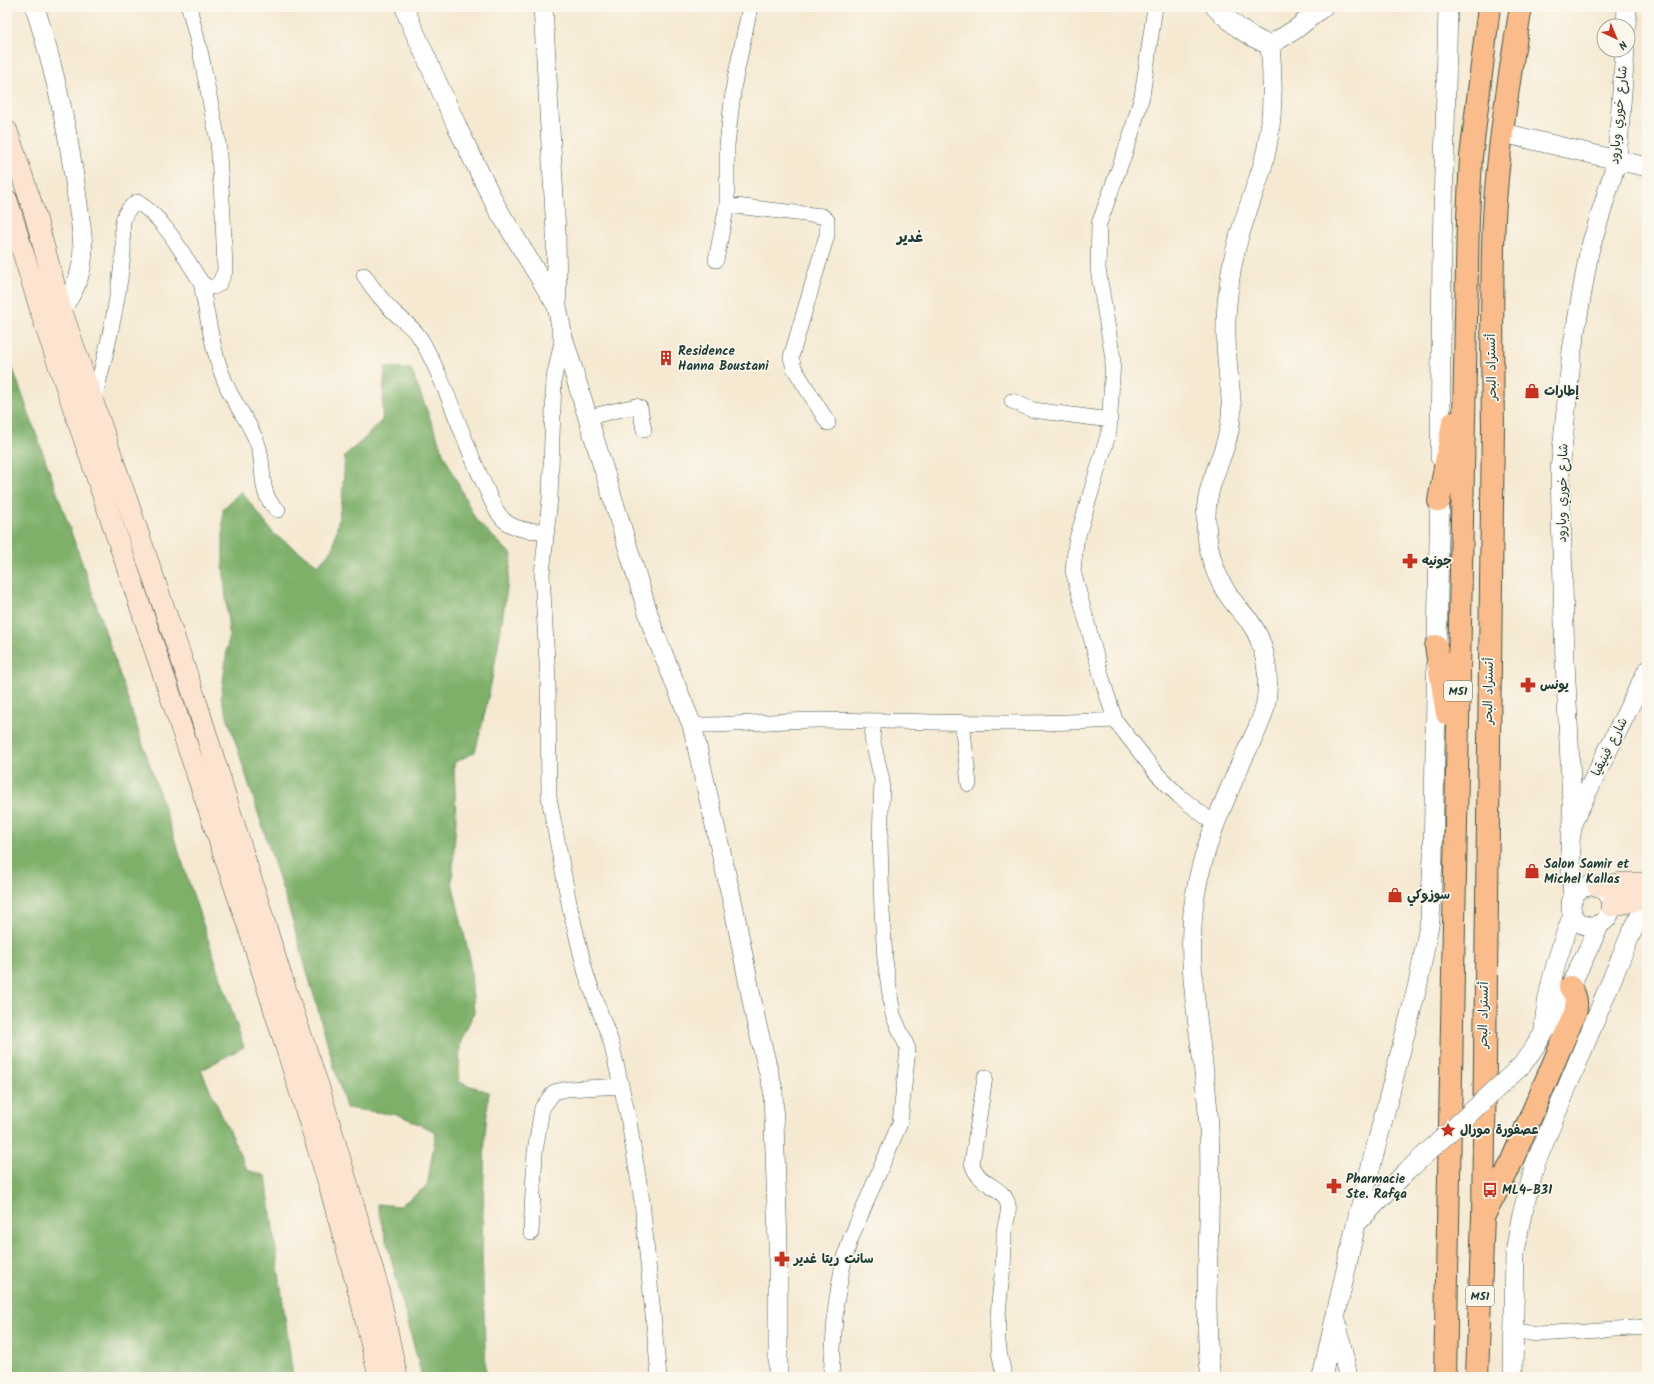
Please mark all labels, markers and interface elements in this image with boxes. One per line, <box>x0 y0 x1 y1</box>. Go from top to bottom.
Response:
north arrow <box>1596 18 1636 58</box>
text: N <box>1613 36 1631 53</box>
street label: شارع خوري وبارود <box>1604 65 1634 165</box>
district label: غدير <box>895 226 923 250</box>
street label: أتستراد البحر <box>1481 333 1503 402</box>
place label: Residence Hanna Boustani <box>678 341 769 377</box>
building icon: Residence Hanna Boustani <box>657 349 675 367</box>
place label: إطارات <box>1544 381 1579 402</box>
shop icon: إطارات <box>1523 382 1541 400</box>
street label: شارع خوري وبارود <box>1552 443 1574 543</box>
place label: جونيه <box>1422 551 1452 572</box>
pharmacy icon: جونيه <box>1401 552 1419 570</box>
street label: أتستراد البحر <box>1478 657 1500 726</box>
place label: يونس <box>1540 675 1569 696</box>
pharmacy icon: يونس <box>1519 676 1537 694</box>
road number: M51 <box>1444 681 1472 701</box>
street label: شارع فينيقيا <box>1586 714 1634 780</box>
place label: Salon Samir et Michel Kallas <box>1544 854 1629 890</box>
shop icon: Salon Samir et Michel Kallas <box>1523 862 1541 880</box>
place label: سوزوكي <box>1407 885 1450 907</box>
shop icon: سوزوكي <box>1386 886 1404 904</box>
street label: أتستراد البحر <box>1473 981 1495 1050</box>
place label: عصفورة مورال <box>1460 1120 1538 1141</box>
place icon: عصفورة مورال <box>1439 1121 1457 1139</box>
place label: Pharmacie Ste. Rafqa <box>1346 1169 1407 1205</box>
pharmacy icon: Pharmacie Ste. Rafqa <box>1325 1177 1343 1195</box>
place label: ML4-B31 <box>1502 1180 1552 1201</box>
bus stop icon: ML4-B31 <box>1481 1181 1499 1199</box>
place label: سانت ريتا غدير <box>792 1249 874 1270</box>
pharmacy icon: سانت ريتا غدير <box>773 1250 791 1268</box>
road number: M51 <box>1466 1286 1494 1306</box>

